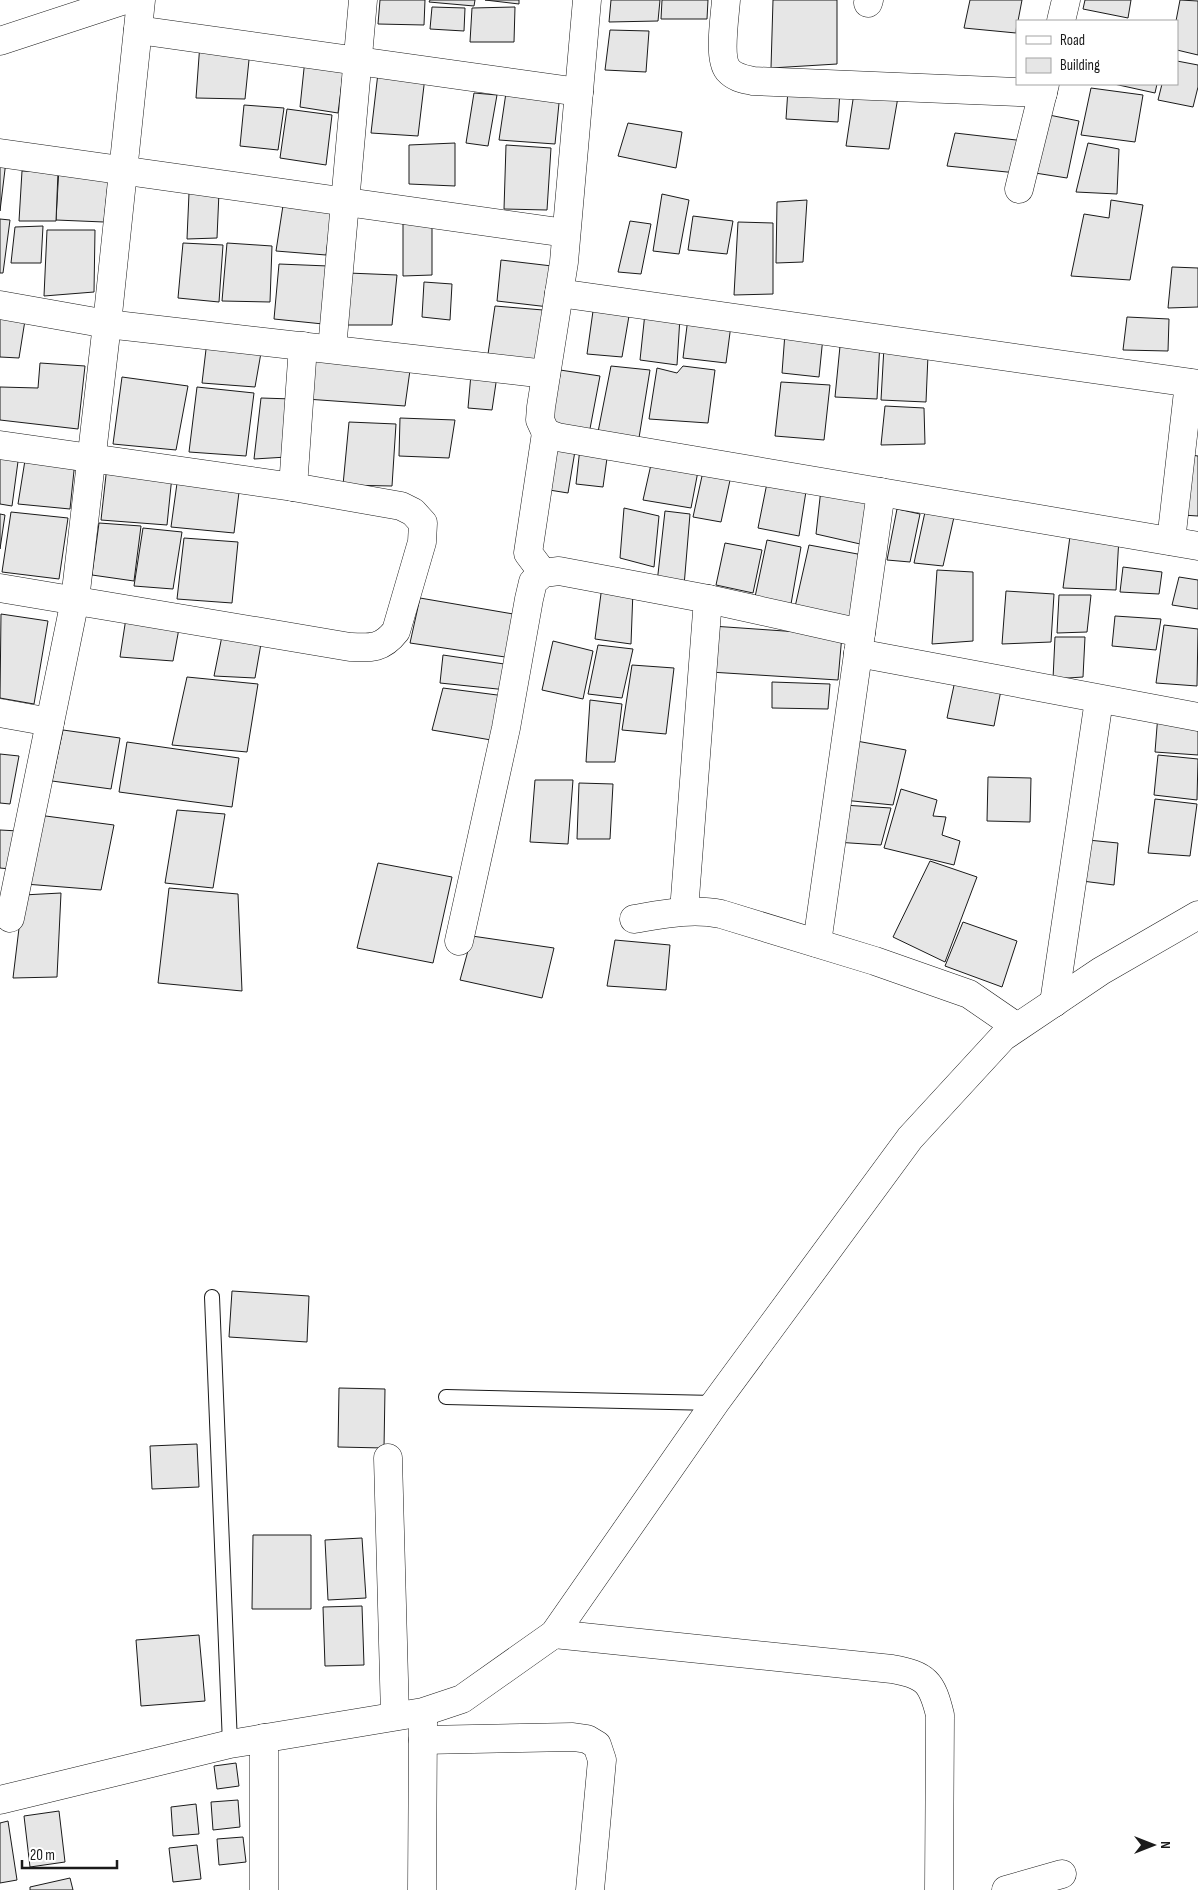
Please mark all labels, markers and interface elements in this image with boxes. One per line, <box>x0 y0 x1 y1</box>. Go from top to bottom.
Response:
legend <box>1016 20 1178 85</box>
text: Road <box>1060 31 1085 50</box>
text: Building <box>1060 56 1100 75</box>
north arrow <box>1128 1820 1178 1870</box>
scale bar <box>22 1838 118 1870</box>
text: N <box>1157 1841 1174 1849</box>
text: 20 m <box>30 1846 55 1865</box>

